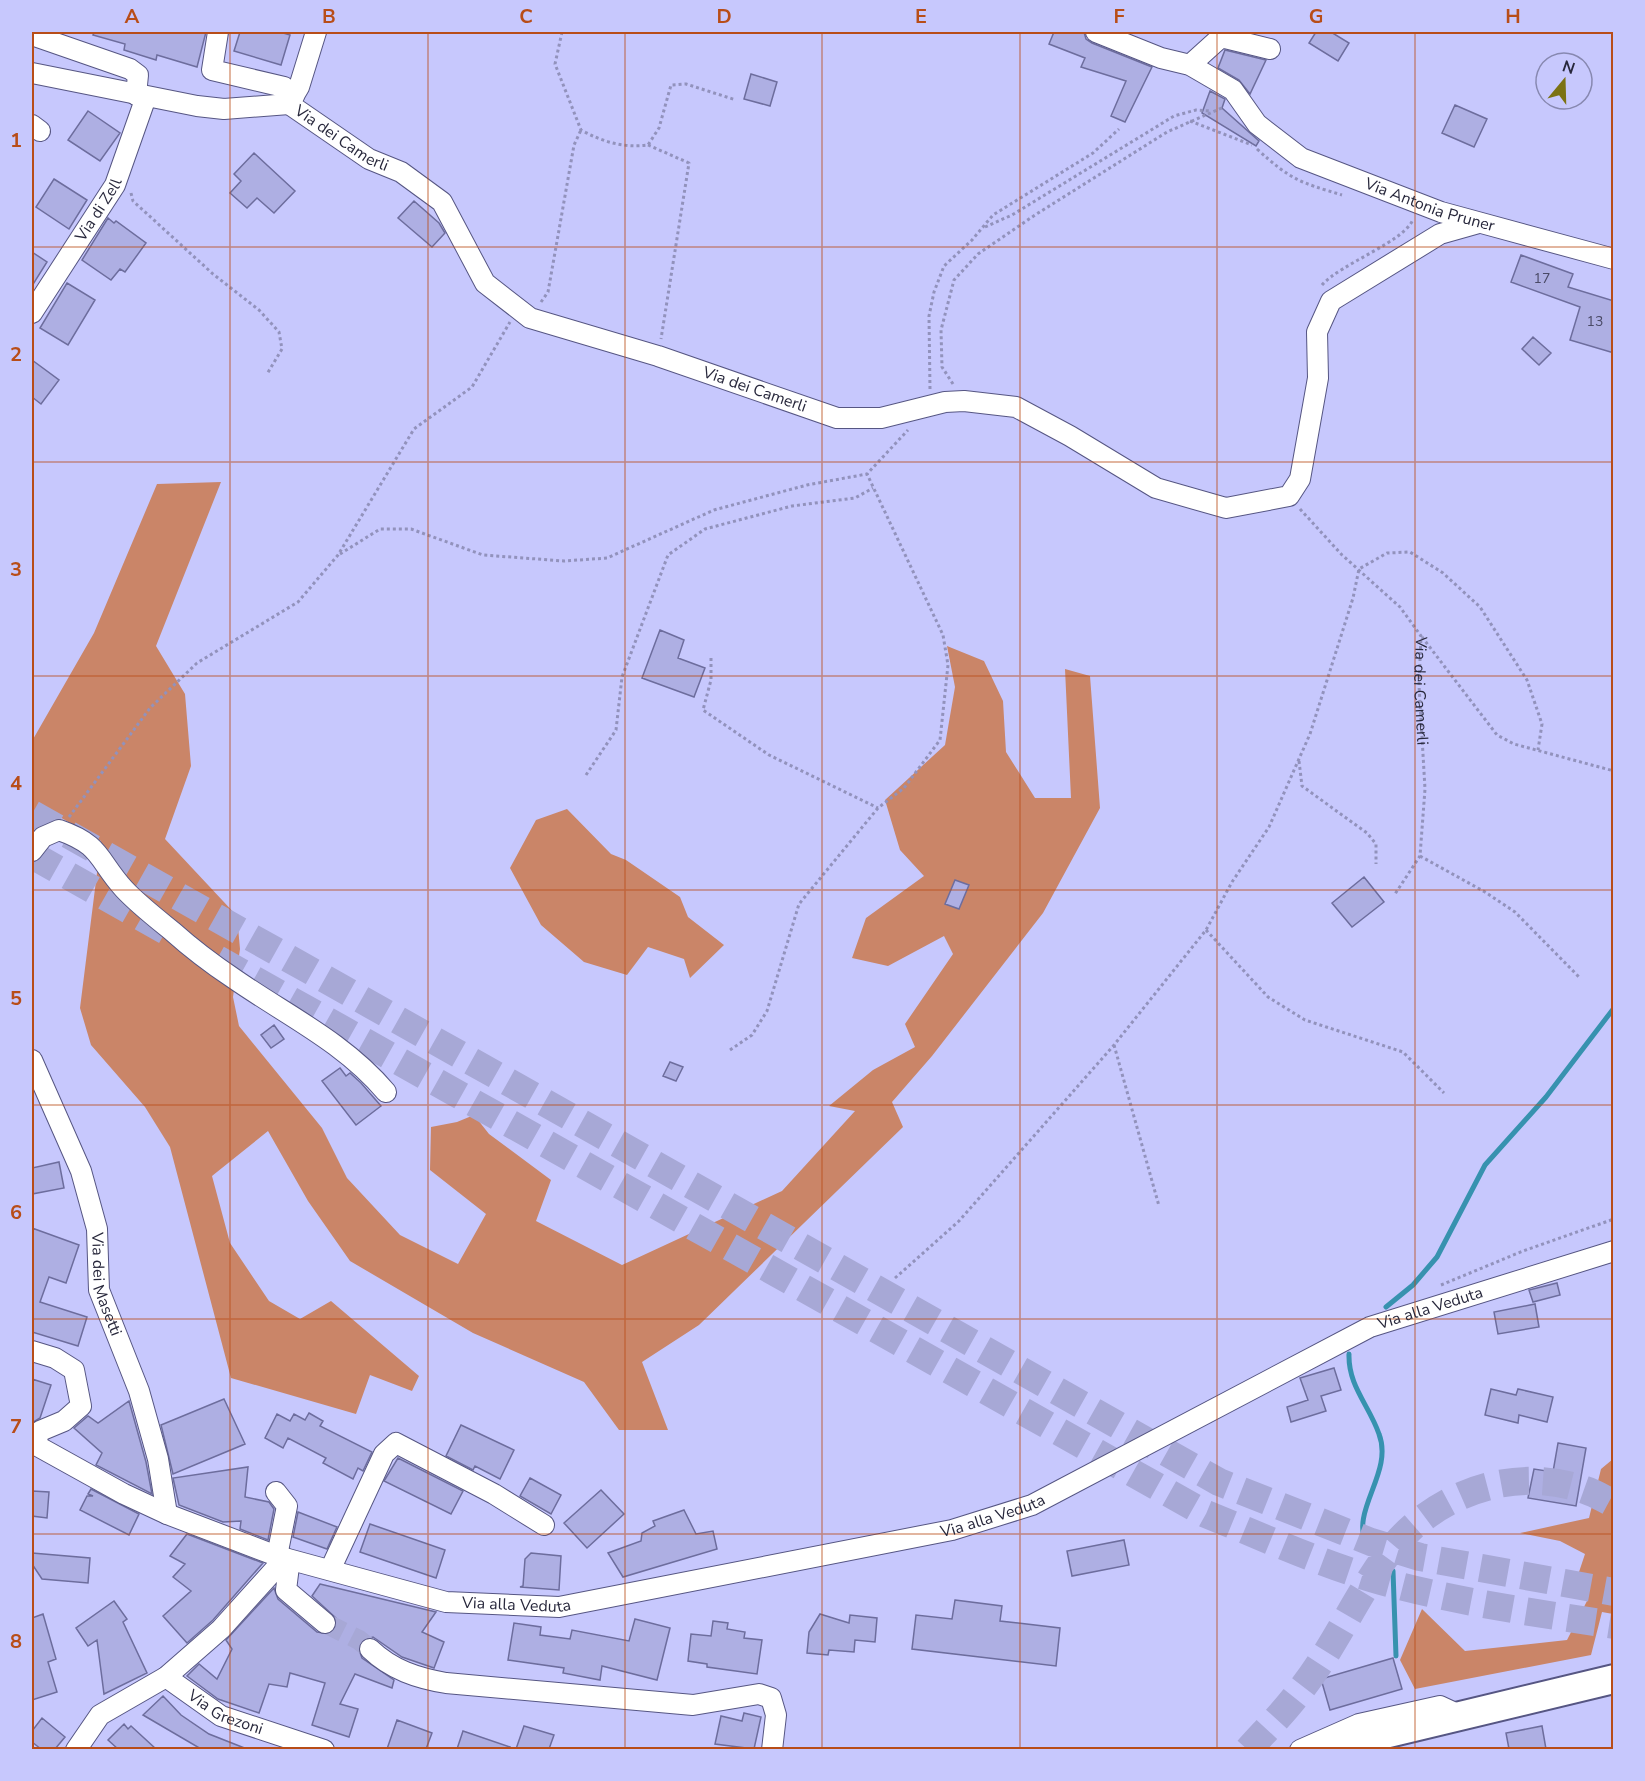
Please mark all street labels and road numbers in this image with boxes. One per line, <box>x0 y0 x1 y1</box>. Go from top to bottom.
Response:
street label: Via dei Camerli <box>289 99 392 177</box>
street label: Via Antonia Pruner <box>1361 172 1497 237</box>
street label: Via di Zell <box>70 175 128 247</box>
street label: Via dei Camerli <box>699 361 810 418</box>
street label: Via dei Camerli <box>1408 635 1433 746</box>
street label: Via dei Masetti <box>86 1231 127 1339</box>
street label: Via alla Veduta <box>1374 1282 1486 1335</box>
street label: Via alla Veduta <box>938 1489 1049 1543</box>
street label: Via alla Veduta <box>461 1592 573 1618</box>
street label: Via Grezoni <box>182 1684 266 1740</box>

